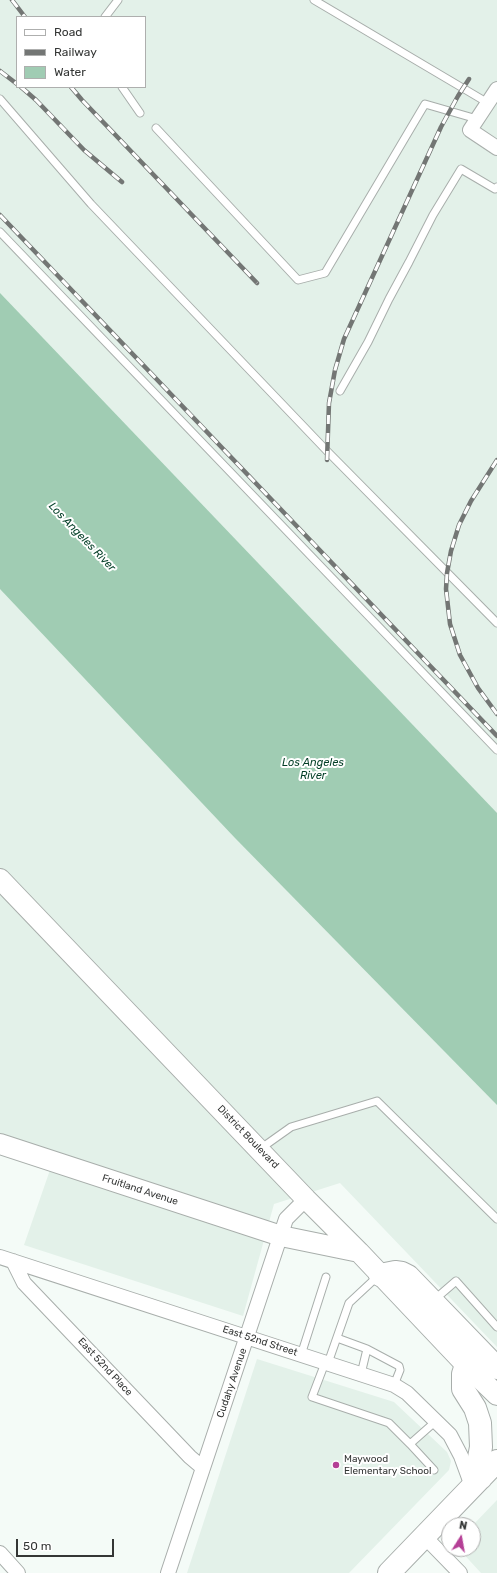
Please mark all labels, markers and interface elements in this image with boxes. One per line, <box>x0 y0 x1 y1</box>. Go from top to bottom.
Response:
legend <box>16 16 146 88</box>
text: Road <box>54 25 82 39</box>
text: Railway <box>54 45 97 59</box>
text: Water <box>54 65 86 79</box>
water label: Los Angeles River <box>46 500 118 574</box>
water label: Los Angeles River <box>282 756 344 782</box>
street label: District Boulevard <box>215 1103 281 1171</box>
street label: Fruitland Avenue <box>100 1172 180 1208</box>
street label: East 52nd Street <box>221 1323 299 1359</box>
street label: East 52nd Place <box>75 1336 135 1398</box>
street label: Cudahy Avenue <box>214 1347 250 1419</box>
place label: Maywood Elementary School <box>344 1453 432 1476</box>
marker: Maywood Elementary School <box>331 1460 341 1470</box>
north arrow <box>441 1517 481 1557</box>
text: N <box>458 1519 468 1533</box>
scale bar <box>18 1531 116 1557</box>
text: 50 m <box>23 1539 51 1553</box>

